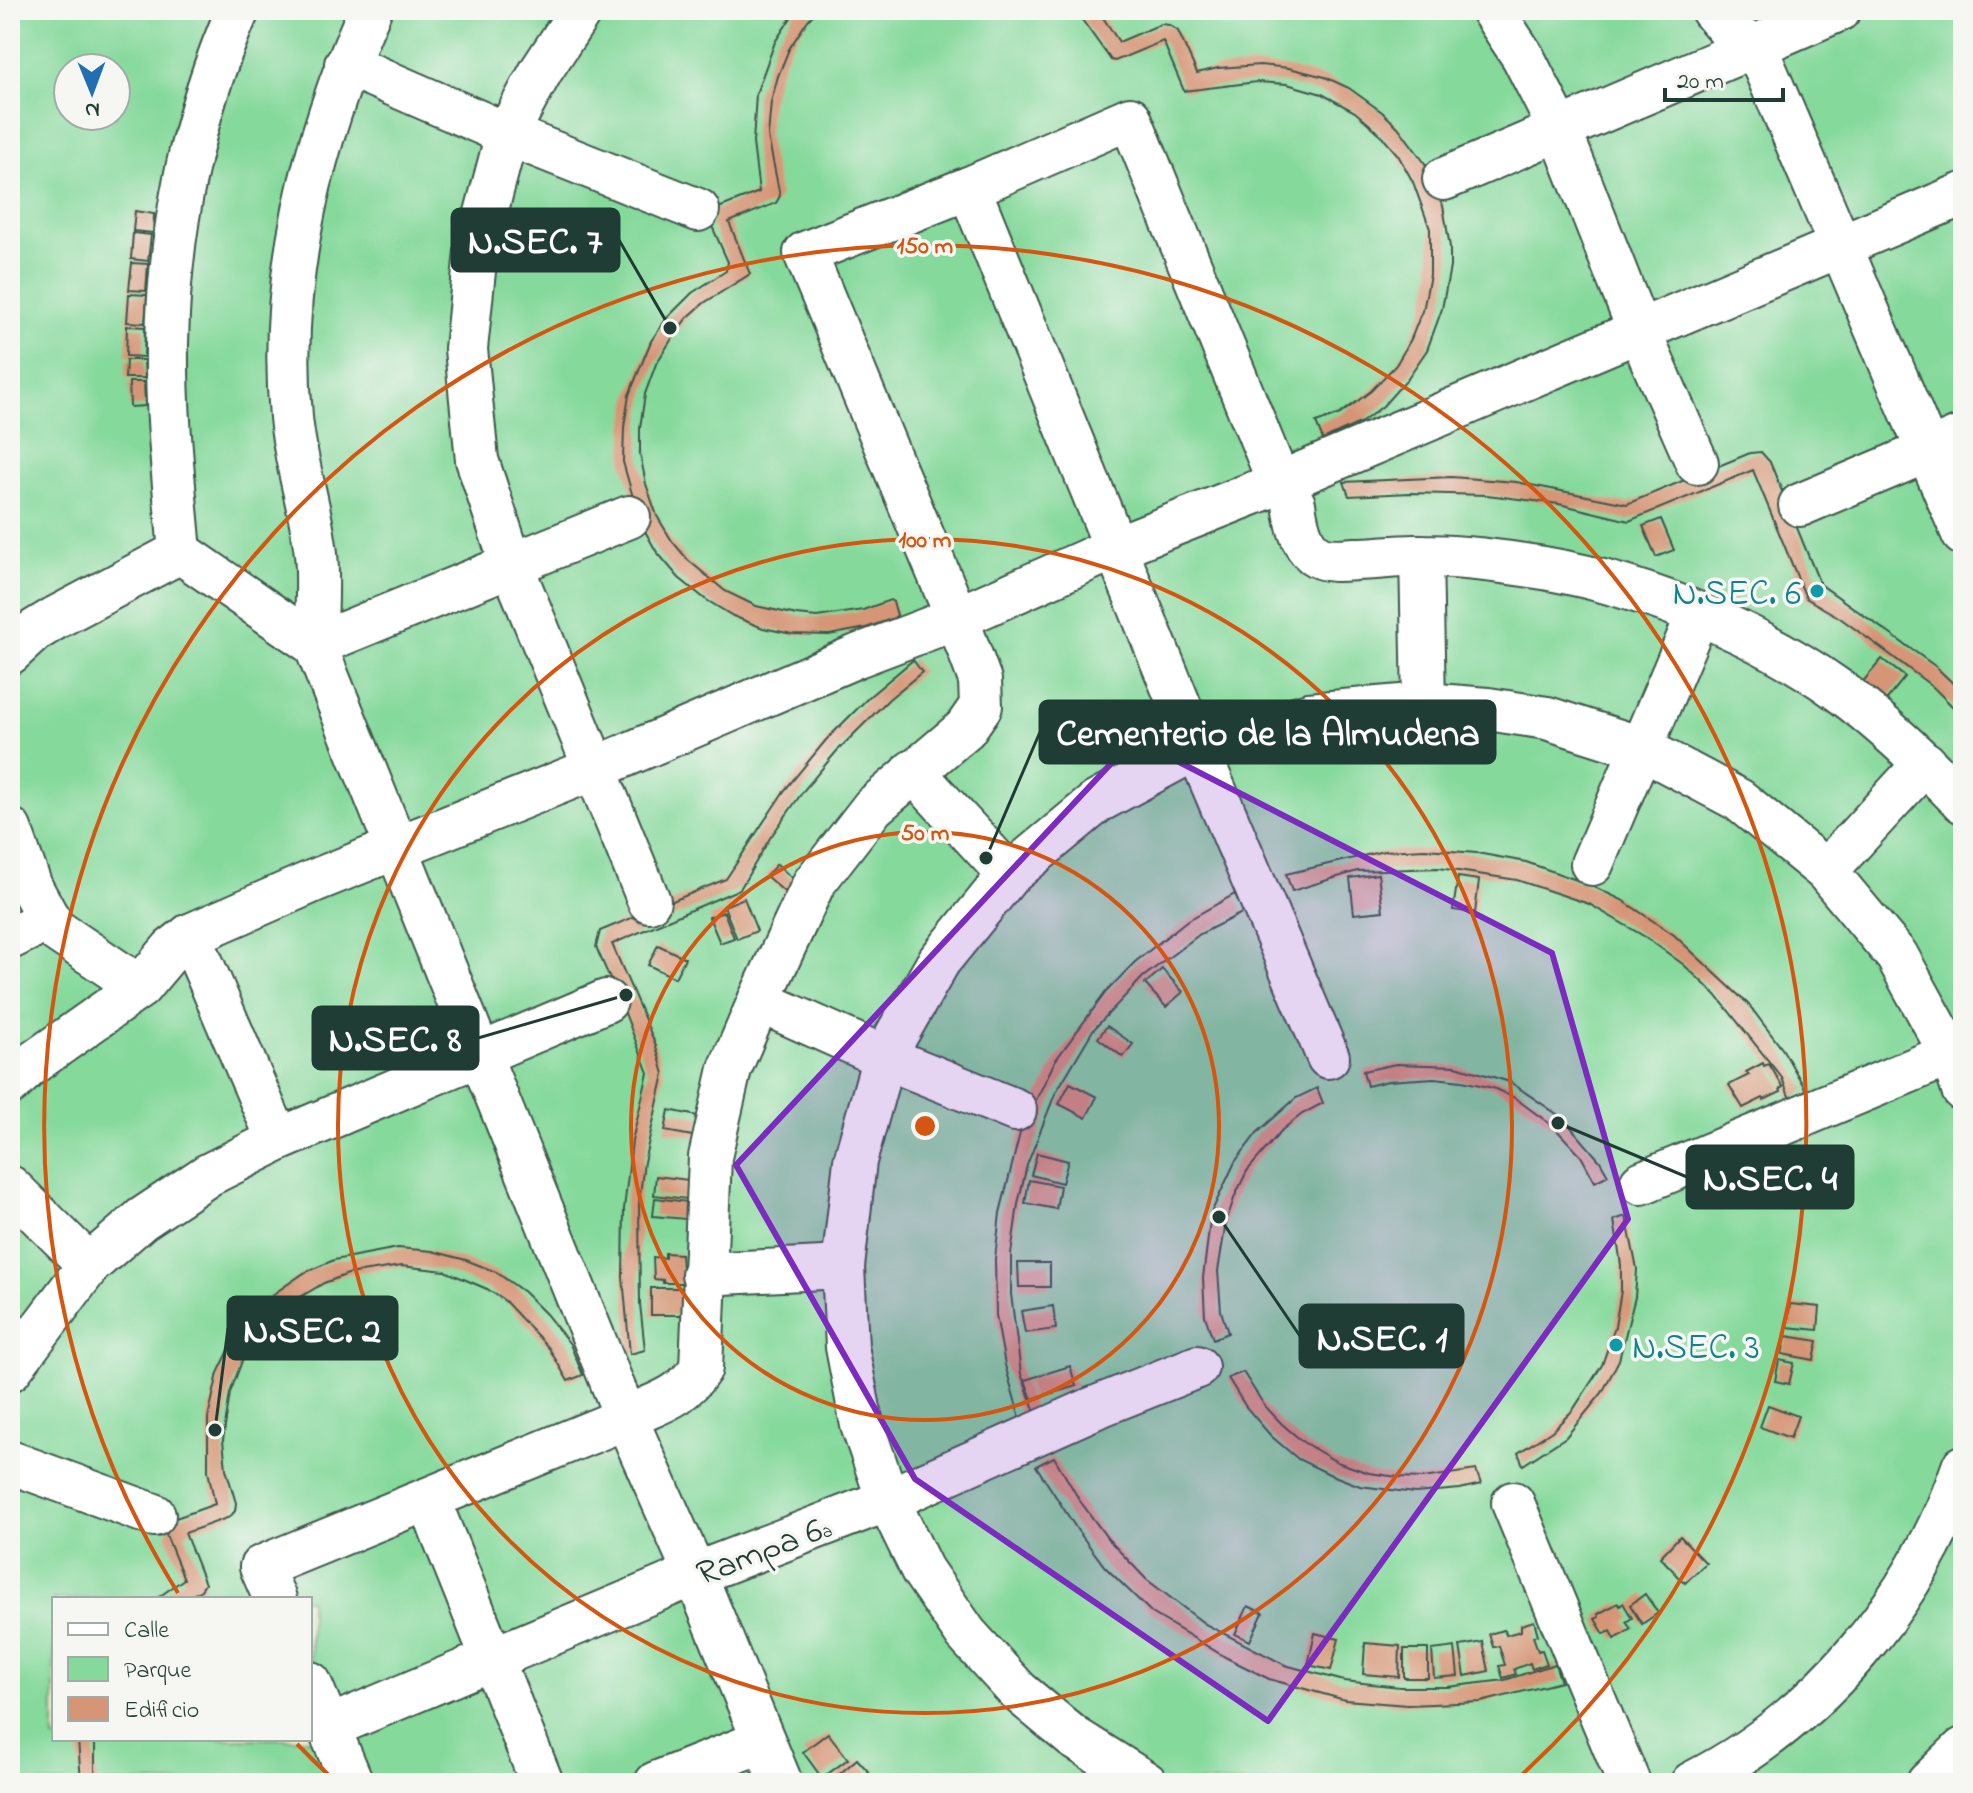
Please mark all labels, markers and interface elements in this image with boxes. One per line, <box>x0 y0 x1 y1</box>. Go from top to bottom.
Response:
north arrow <box>52 52 132 132</box>
scale bar <box>1665 52 1783 102</box>
text: 20 m <box>1677 65 1724 100</box>
text: N <box>85 93 100 125</box>
callout: N.SEC. 7 <box>452 209 619 271</box>
text: N.SEC. 7 <box>468 216 603 272</box>
text: 150 m <box>897 230 954 265</box>
text: 100 m <box>899 524 952 559</box>
place label: N.SEC. 6 <box>1672 569 1801 622</box>
marker: N.SEC. 6 <box>1808 582 1826 600</box>
callout: Cementerio de la Almudena <box>1040 701 1495 763</box>
text: Cementerio de la Almudena <box>1056 708 1480 764</box>
text: 50 m <box>901 817 950 852</box>
callout: N.SEC. 8 <box>313 1007 478 1069</box>
text: N.SEC. 8 <box>328 1014 462 1070</box>
centre of rings <box>911 1112 939 1140</box>
callout: N.SEC. 4 <box>1687 1146 1853 1208</box>
text: N.SEC. 4 <box>1703 1153 1838 1209</box>
callout: N.SEC. 2 <box>228 1297 397 1359</box>
text: N.SEC. 2 <box>243 1305 381 1361</box>
callout: N.SEC. 1 <box>1300 1305 1463 1367</box>
text: N.SEC. 1 <box>1316 1313 1448 1369</box>
place label: N.SEC. 3 <box>1632 1323 1760 1376</box>
marker: N.SEC. 3 <box>1607 1336 1625 1354</box>
street label: Rampa 6ª <box>689 1502 840 1602</box>
legend <box>52 1597 312 1741</box>
text: Calle <box>124 1614 169 1649</box>
text: Parque <box>124 1654 191 1689</box>
text: Edificio <box>124 1694 199 1729</box>

